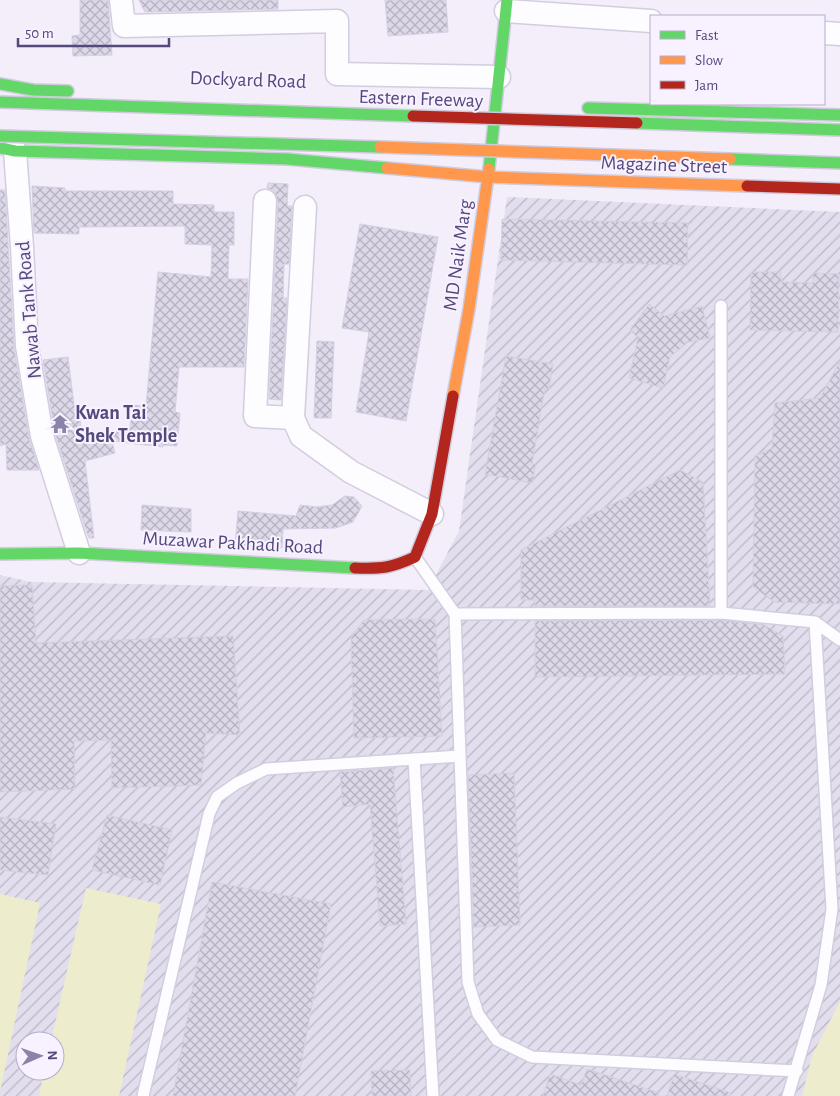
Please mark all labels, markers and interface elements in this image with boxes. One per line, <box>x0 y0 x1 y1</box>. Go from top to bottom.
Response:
scale bar <box>18 15 169 47</box>
legend <box>650 15 825 105</box>
text: 50 m <box>25 26 54 41</box>
text: Fast <box>695 28 719 43</box>
text: Slow <box>695 53 723 68</box>
street label: Dockyard Road <box>189 68 307 92</box>
text: Jam <box>695 78 718 93</box>
street label: Eastern Freeway <box>358 87 484 111</box>
street label: Magazine Street <box>600 153 728 177</box>
street label: MD Naik Marg <box>440 198 476 312</box>
street label: Nawab Tank Road <box>13 240 45 380</box>
place label: Kwan Tai Shek Temple <box>75 403 177 446</box>
temple icon: Kwan Tai Shek Temple <box>49 413 71 435</box>
street label: Muzawar Pakhadi Road <box>142 528 324 558</box>
north arrow <box>15 1031 65 1081</box>
text: N <box>45 1050 59 1061</box>

